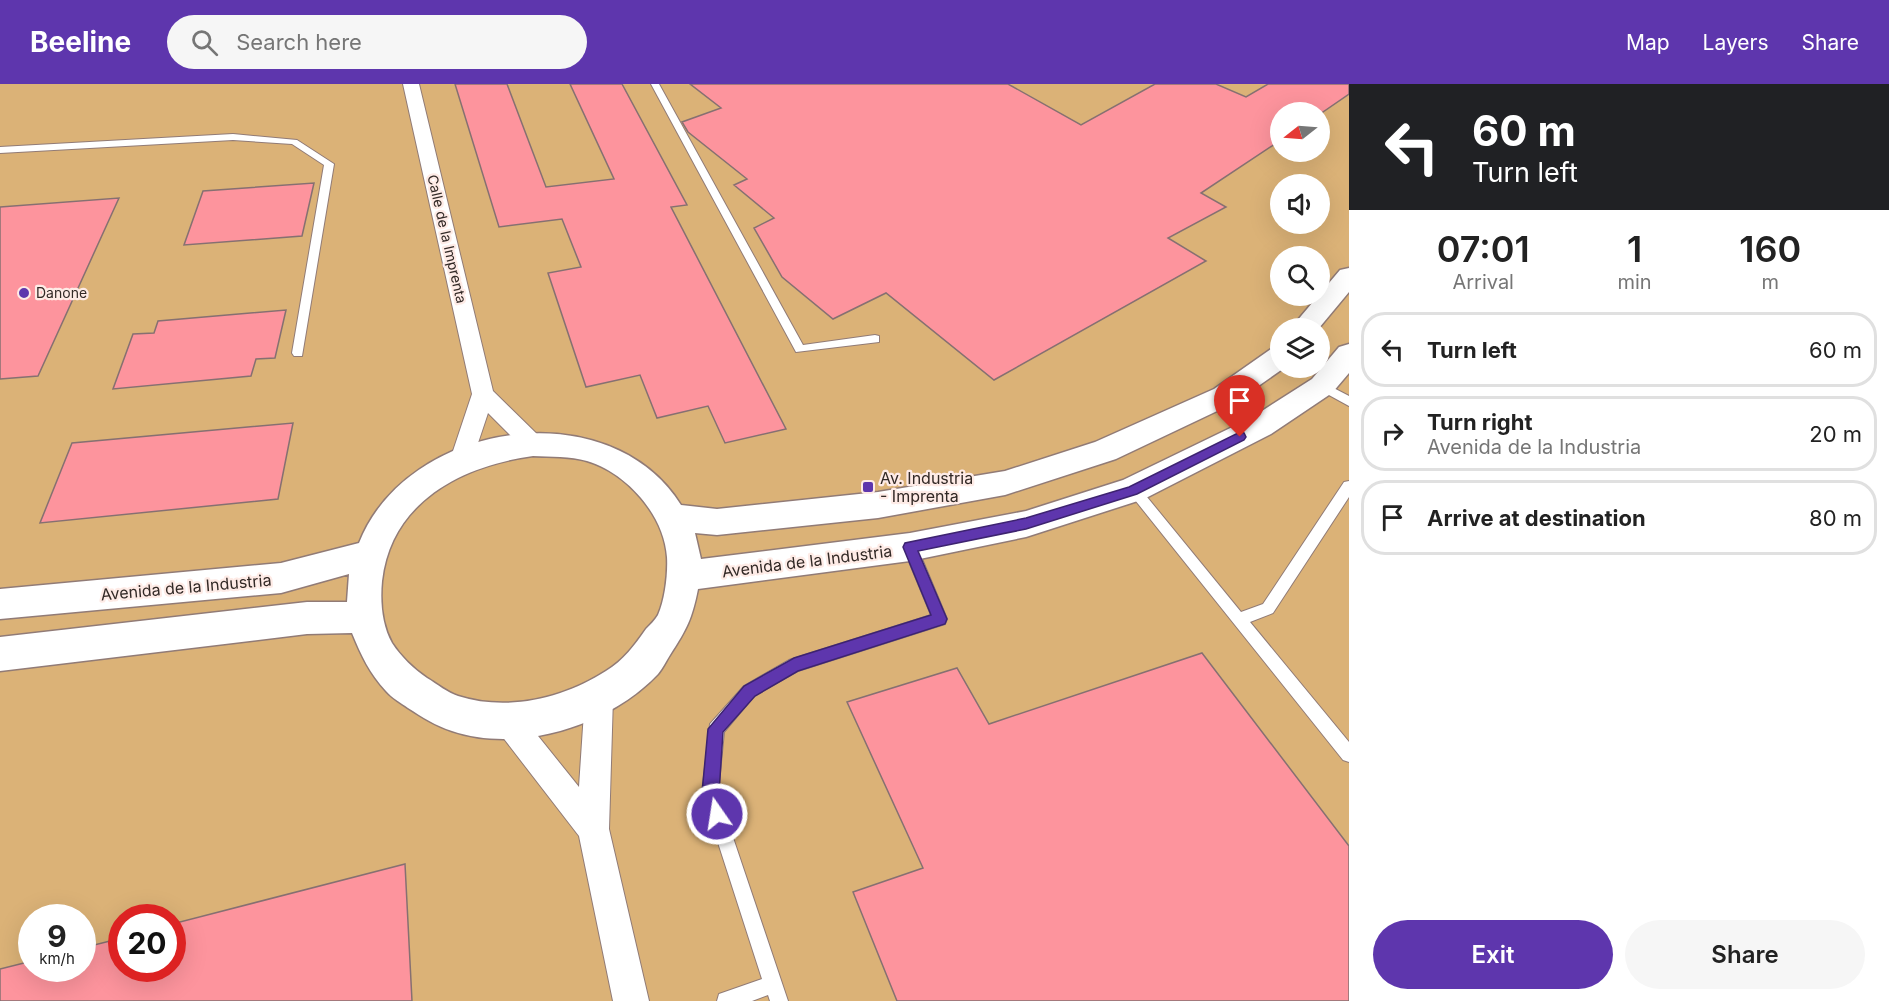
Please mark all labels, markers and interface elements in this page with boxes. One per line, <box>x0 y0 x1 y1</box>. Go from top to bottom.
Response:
search box <box>167 15 587 69</box>
text: Beeline <box>30 25 131 59</box>
icon: search <box>188 26 221 59</box>
text: Search here <box>236 29 362 55</box>
text: Map <box>1626 30 1670 55</box>
text: Layers <box>1703 30 1769 55</box>
text: Share <box>1802 30 1859 55</box>
north arrow <box>1270 102 1330 162</box>
map controls <box>1270 102 1330 378</box>
text: 60 m <box>1472 105 1576 156</box>
icon: left <box>1373 108 1451 186</box>
text: Turn left <box>1472 156 1578 189</box>
street label: Calle de la Imprenta <box>424 173 471 305</box>
button: sound <box>1270 174 1330 234</box>
text: 07:01 <box>1437 227 1530 271</box>
text: 1 <box>1627 227 1642 271</box>
text: 160 <box>1739 227 1801 271</box>
button: search <box>1270 246 1330 306</box>
text: Arrival <box>1452 270 1514 294</box>
text: min <box>1617 270 1652 294</box>
text: m <box>1762 270 1779 294</box>
place label: Danone <box>36 284 87 301</box>
marker: Danone <box>17 286 31 300</box>
button: layers <box>1270 318 1330 378</box>
icon: left <box>1376 333 1409 366</box>
text: Turn left <box>1427 337 1517 363</box>
text: 60 m <box>1809 337 1862 363</box>
pin <box>1214 375 1265 437</box>
icon: arrive <box>1223 384 1256 417</box>
text: Turn right <box>1427 409 1533 435</box>
icon: right <box>1376 417 1409 450</box>
text: 20 m <box>1809 421 1862 447</box>
text: Avenida de la Industria <box>1427 435 1641 459</box>
place label: Av. Industria - Imprenta <box>880 468 973 506</box>
marker: Av. Industria - Imprenta <box>861 480 875 494</box>
icon: arrive <box>1376 501 1409 534</box>
text: Arrive at destination <box>1427 505 1646 531</box>
text: 80 m <box>1809 505 1862 531</box>
street label: Avenida de la Industria <box>721 541 893 581</box>
street label: Avenida de la Industria <box>100 570 272 604</box>
position arrow <box>685 782 749 846</box>
speed limit sign: 20 <box>108 904 186 982</box>
text: 9 <box>47 918 67 954</box>
button: Exit <box>1373 920 1613 989</box>
button: Share <box>1625 920 1865 989</box>
text: km/h <box>39 949 75 968</box>

